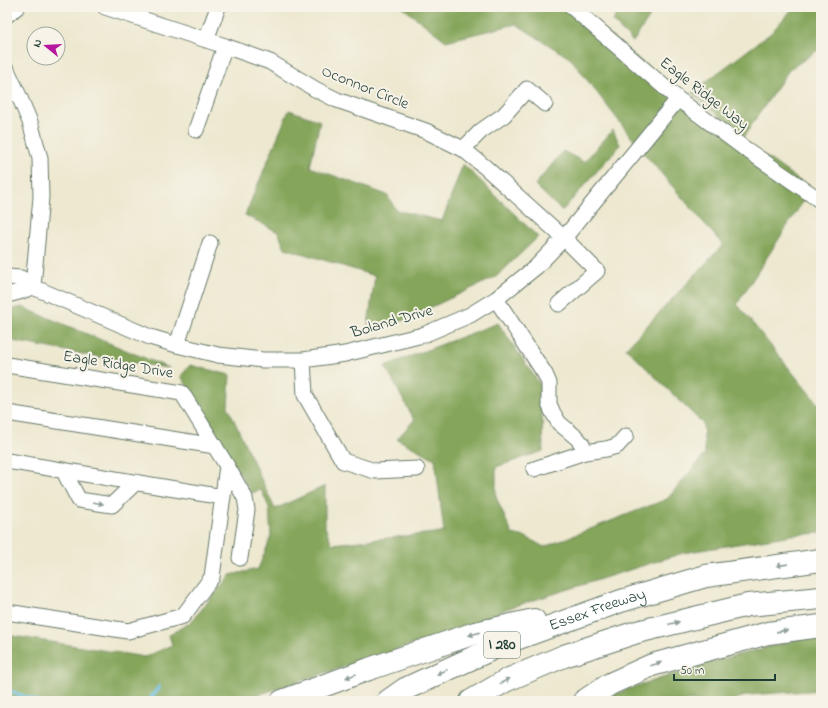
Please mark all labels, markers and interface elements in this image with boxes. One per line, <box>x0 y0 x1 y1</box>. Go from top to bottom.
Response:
north arrow <box>26 26 66 66</box>
text: N <box>29 37 46 49</box>
street label: Eagle Ridge Way <box>654 51 754 137</box>
street label: Oconnor Circle <box>318 60 413 117</box>
street label: Boland Drive <box>347 299 437 345</box>
street label: Eagle Ridge Drive <box>61 344 176 386</box>
one-way arrow <box>92 500 104 506</box>
one-way arrow <box>776 562 788 568</box>
street label: Essex Freeway <box>546 582 649 638</box>
one-way arrow <box>669 620 681 626</box>
one-way arrow <box>776 628 788 634</box>
one-way arrow <box>468 631 480 637</box>
road number: I 280 <box>484 632 520 658</box>
scale bar <box>674 656 775 682</box>
one-way arrow <box>651 661 663 667</box>
text: 50 m <box>680 662 704 680</box>
one-way arrow <box>436 669 448 675</box>
one-way arrow <box>344 673 356 679</box>
one-way arrow <box>499 678 511 685</box>

